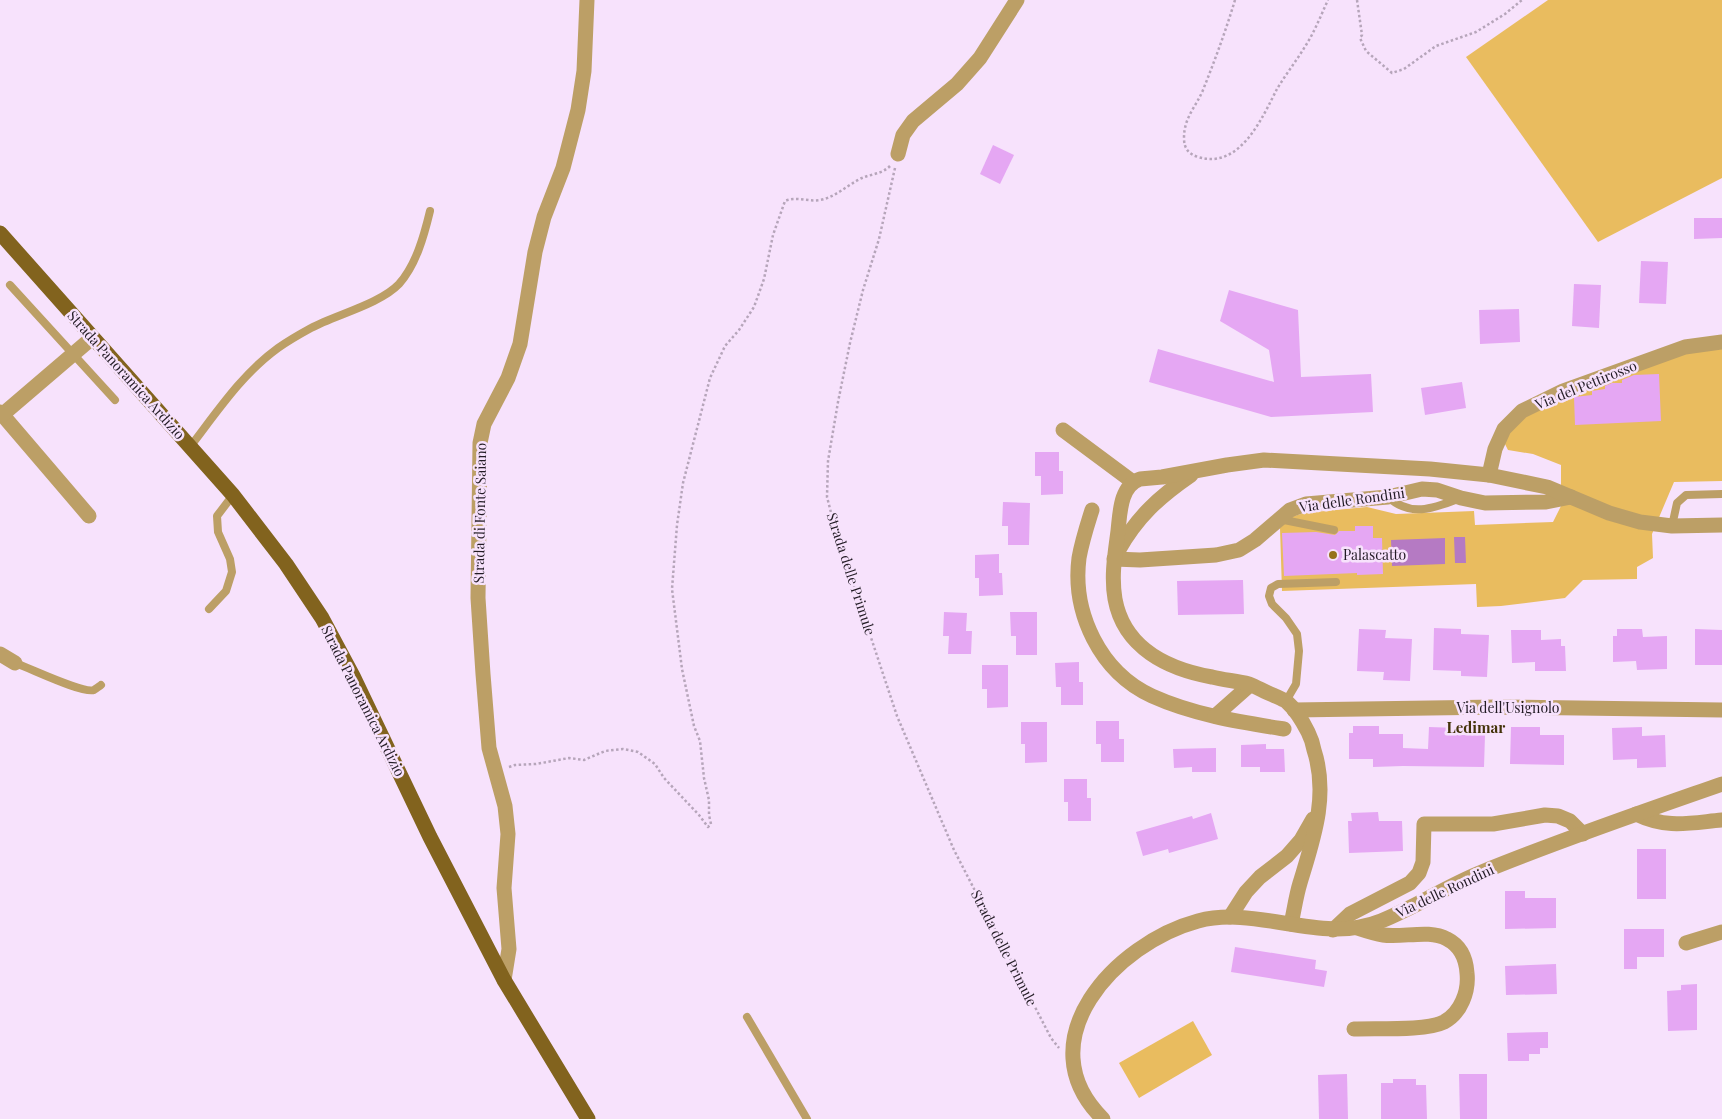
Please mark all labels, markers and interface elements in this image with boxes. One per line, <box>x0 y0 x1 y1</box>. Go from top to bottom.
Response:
street label: Strada Panoramica Ardizio <box>63 306 190 443</box>
street label: Via del Pettirosso <box>1531 355 1640 414</box>
street label: Strada di Fonte Saiano <box>469 442 490 583</box>
street label: Via delle Rondini <box>1297 483 1406 516</box>
street label: Strada delle Primule <box>823 510 880 638</box>
place label: Palascatto <box>1343 545 1406 564</box>
marker: Palascatto <box>1327 549 1339 561</box>
street label: Strada Panoramica Ardizio <box>317 622 410 780</box>
street label: Via dell'Usignolo <box>1455 698 1560 717</box>
district label: Ledimar <box>1447 717 1505 737</box>
street label: Via delle Rondini <box>1392 859 1497 922</box>
street label: Strada delle Primule <box>967 887 1042 1009</box>

